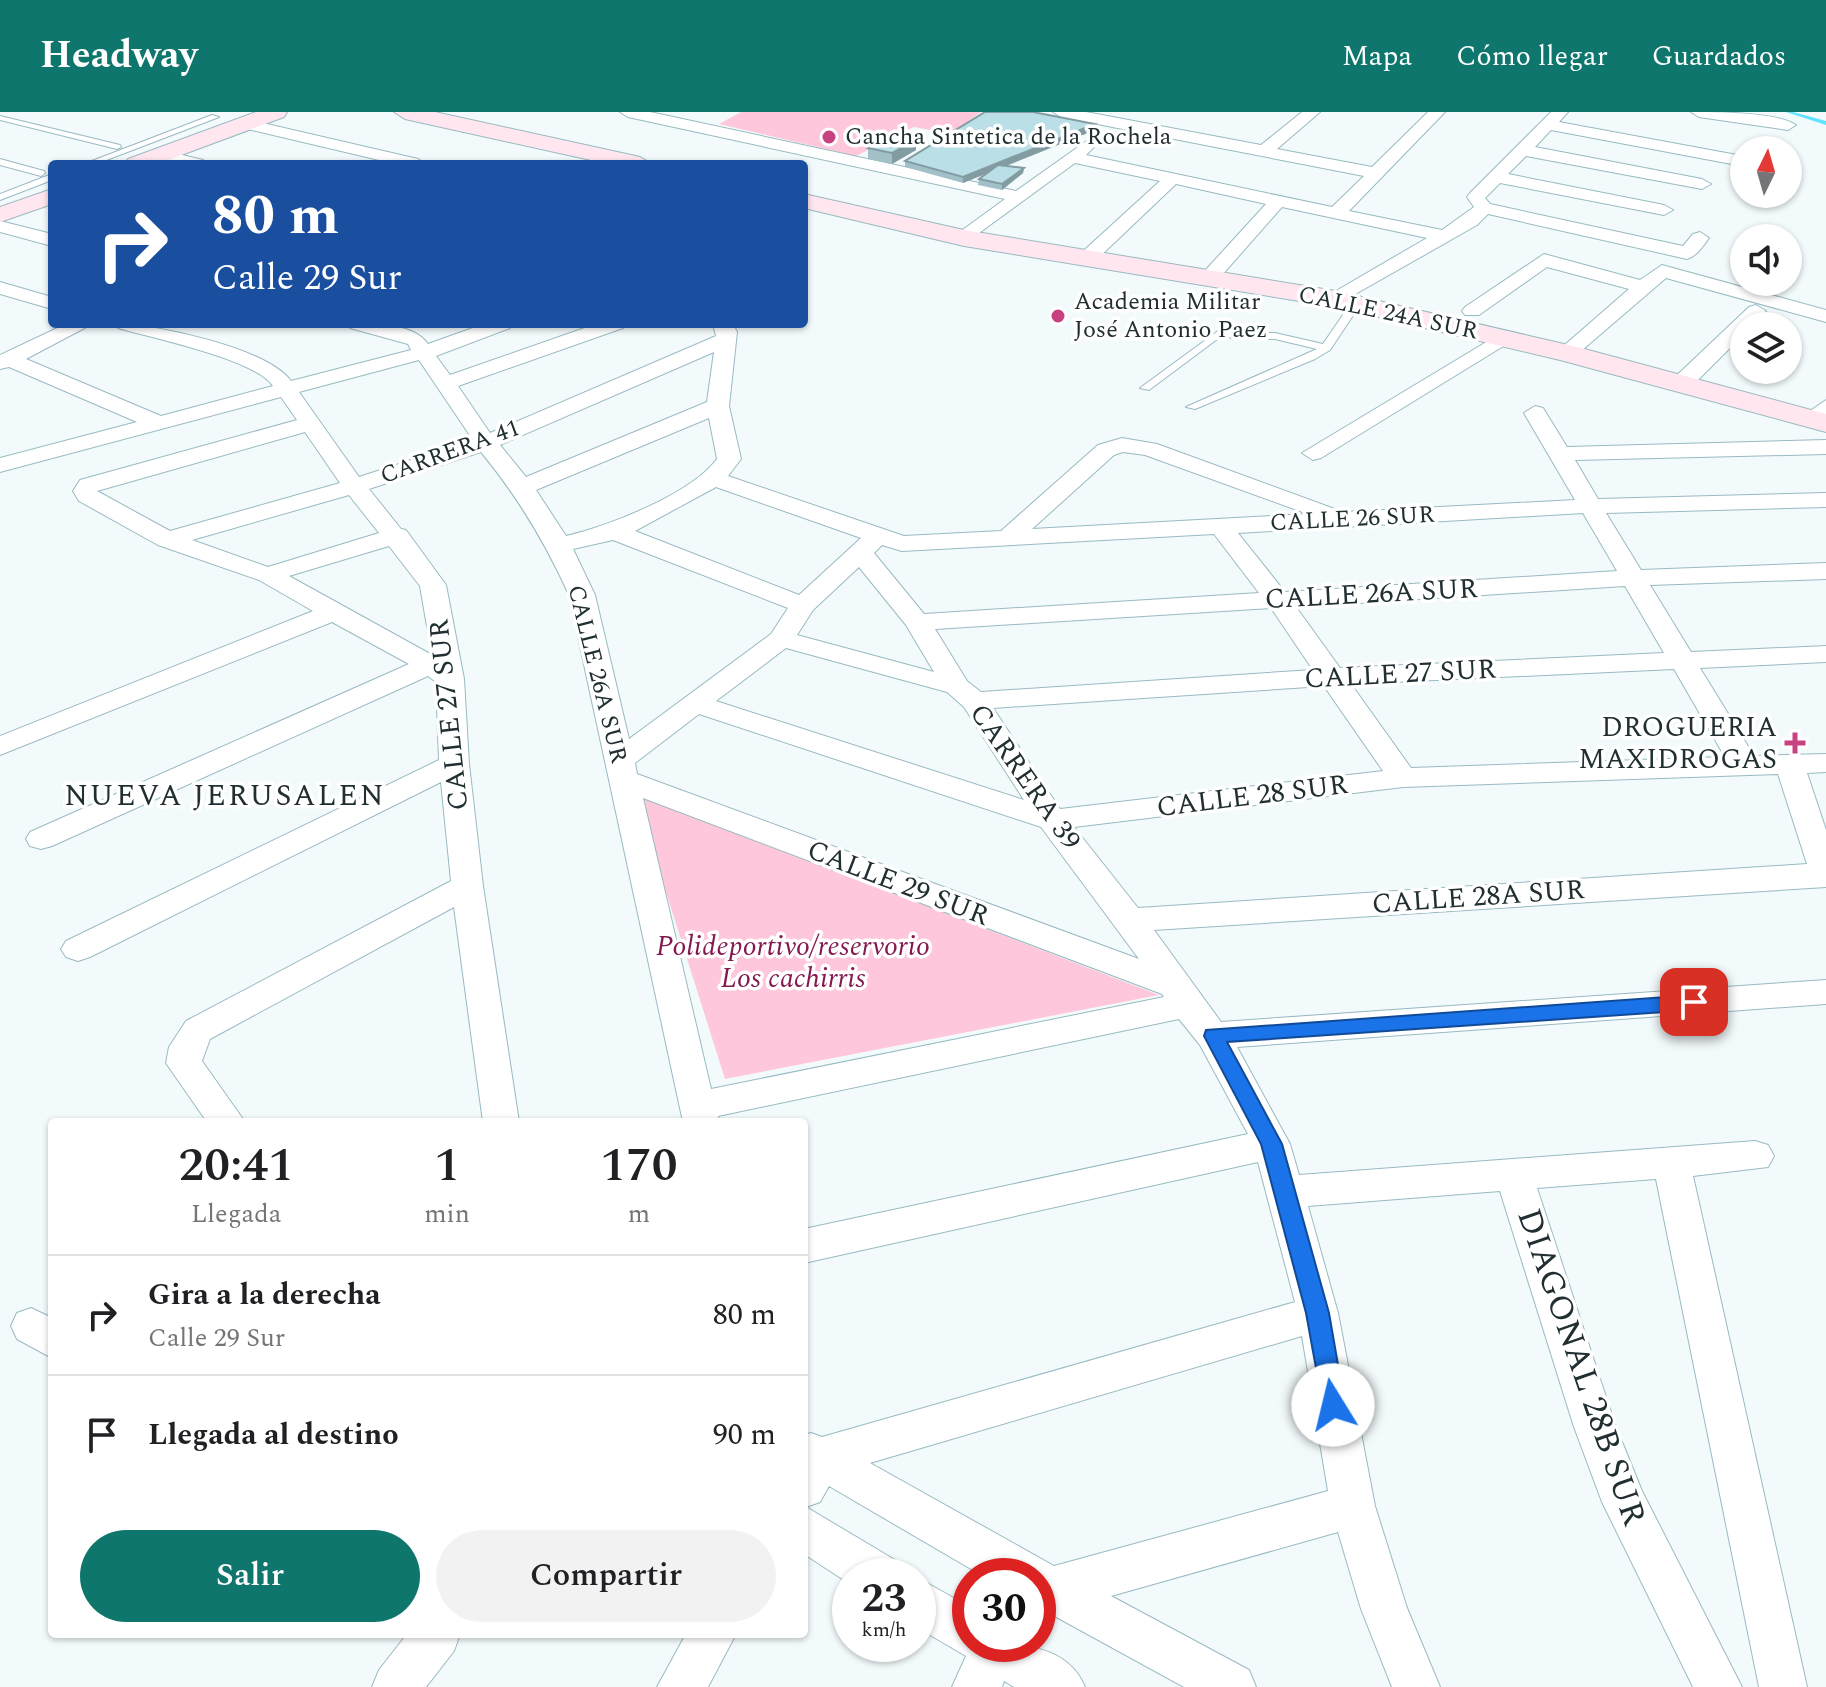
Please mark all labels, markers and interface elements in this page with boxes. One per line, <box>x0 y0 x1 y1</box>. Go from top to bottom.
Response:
text: Headway <box>40 27 198 85</box>
text: Mapa <box>1342 35 1412 78</box>
text: Cómo llegar <box>1456 35 1608 78</box>
text: Guardados <box>1652 35 1786 78</box>
place label: Cancha Sintetica de la Rochela <box>845 119 1172 155</box>
marker: Cancha Sintetica de la Rochela <box>820 128 838 146</box>
north arrow <box>1730 136 1802 208</box>
map controls <box>1730 136 1802 384</box>
text: 80 m <box>212 174 339 259</box>
icon: right <box>80 192 184 296</box>
button: sound <box>1730 224 1802 296</box>
text: Calle 29 Sur <box>212 251 402 306</box>
street label: CALLE 24A SUR <box>1295 276 1481 350</box>
place label: Academia Militar José Antonio Paez <box>1074 284 1267 348</box>
marker: Academia Militar José Antonio Paez <box>1049 307 1067 325</box>
button: layers <box>1730 312 1802 384</box>
street label: CARRERA 41 <box>375 410 525 494</box>
street label: CALLE 26 SUR <box>1269 497 1435 541</box>
street label: CALLE 26A SUR <box>1264 567 1479 621</box>
street label: CALLE 26A SUR <box>557 581 637 767</box>
street label: CALLE 27 SUR <box>418 617 480 813</box>
street label: CALLE 27 SUR <box>1303 647 1497 700</box>
street label: CARRERA 39 <box>958 695 1092 859</box>
place label: DROGUERIA MAXIDROGAS <box>1578 706 1777 781</box>
marker: DROGUERIA MAXIDROGAS <box>1784 732 1806 754</box>
street label: CALLE 28 SUR <box>1154 763 1350 829</box>
district label: NUEVA JERUSALEN <box>64 773 386 819</box>
street label: CALLE 29 SUR <box>801 829 996 938</box>
street label: CALLE 28A SUR <box>1370 868 1586 926</box>
park label: Polideportivo/reservorio Los cachirris <box>656 925 930 1000</box>
pin <box>1660 968 1728 1036</box>
icon: arrive <box>1672 980 1716 1024</box>
text: 20:41 <box>178 1129 294 1202</box>
text: 1 <box>434 1129 460 1202</box>
text: 170 <box>600 1129 678 1202</box>
text: Llegada <box>191 1194 281 1234</box>
text: min <box>424 1194 470 1234</box>
text: m <box>628 1194 650 1234</box>
street label: DIAGONAL 28B SUR <box>1502 1201 1660 1533</box>
text: Gira a la derecha <box>148 1272 381 1318</box>
text: 80 m <box>713 1292 776 1338</box>
icon: right <box>80 1293 124 1337</box>
text: Calle 29 Sur <box>148 1318 285 1358</box>
position arrow <box>1291 1363 1375 1447</box>
text: Llegada al destino <box>148 1412 399 1458</box>
text: 90 m <box>713 1412 776 1458</box>
icon: arrive <box>80 1413 124 1457</box>
button: Salir <box>80 1530 420 1622</box>
button: Compartir <box>436 1530 776 1622</box>
speed limit sign: 30 <box>952 1558 1056 1662</box>
text: 23 <box>862 1569 906 1630</box>
text: km/h <box>862 1615 907 1645</box>

